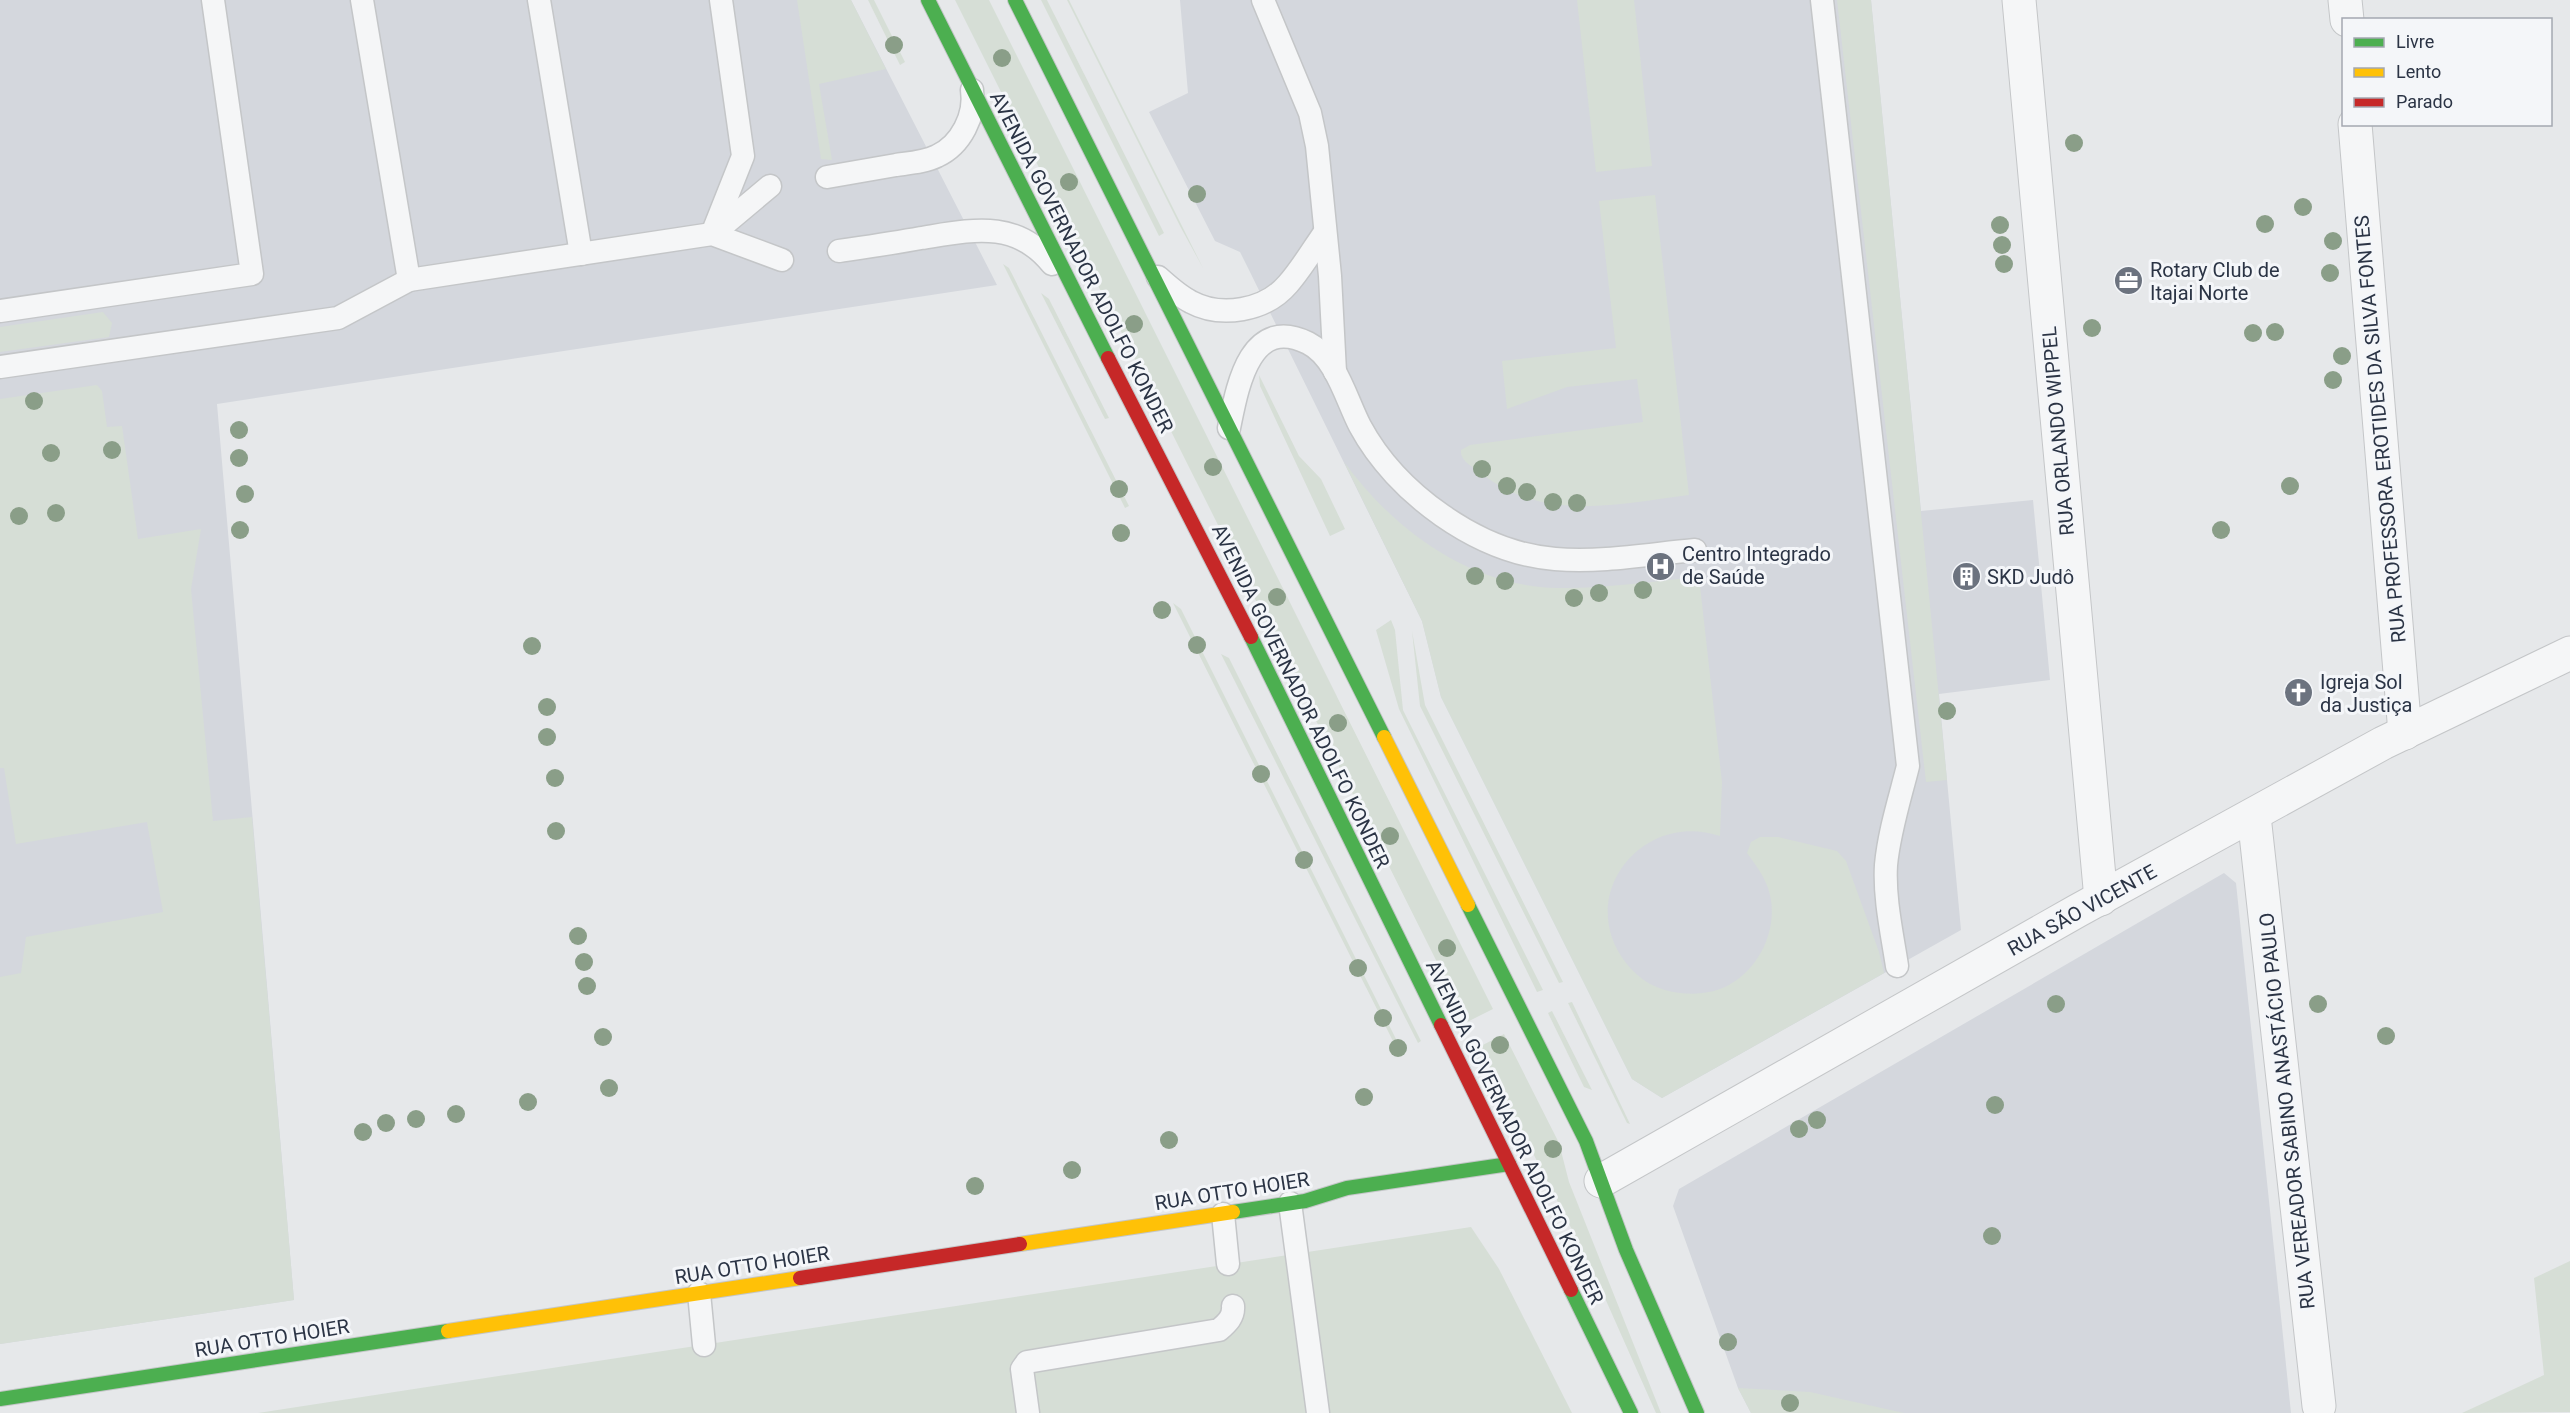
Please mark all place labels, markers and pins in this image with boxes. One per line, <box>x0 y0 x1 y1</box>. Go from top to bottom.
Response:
place label: Rotary Club de Itajai Norte <box>2150 258 2280 305</box>
office icon: Rotary Club de Itajai Norte <box>2113 265 2145 297</box>
place label: Centro Integrado de Saúde <box>1682 542 1831 589</box>
hospital icon: Centro Integrado de Saúde <box>1645 550 1677 582</box>
building icon: SKD Judô <box>1950 561 1982 593</box>
place label: SKD Judô <box>1987 565 2074 589</box>
place label: Igreja Sol da Justiça <box>2320 670 2412 717</box>
church icon: Igreja Sol da Justiça <box>2283 677 2315 709</box>

